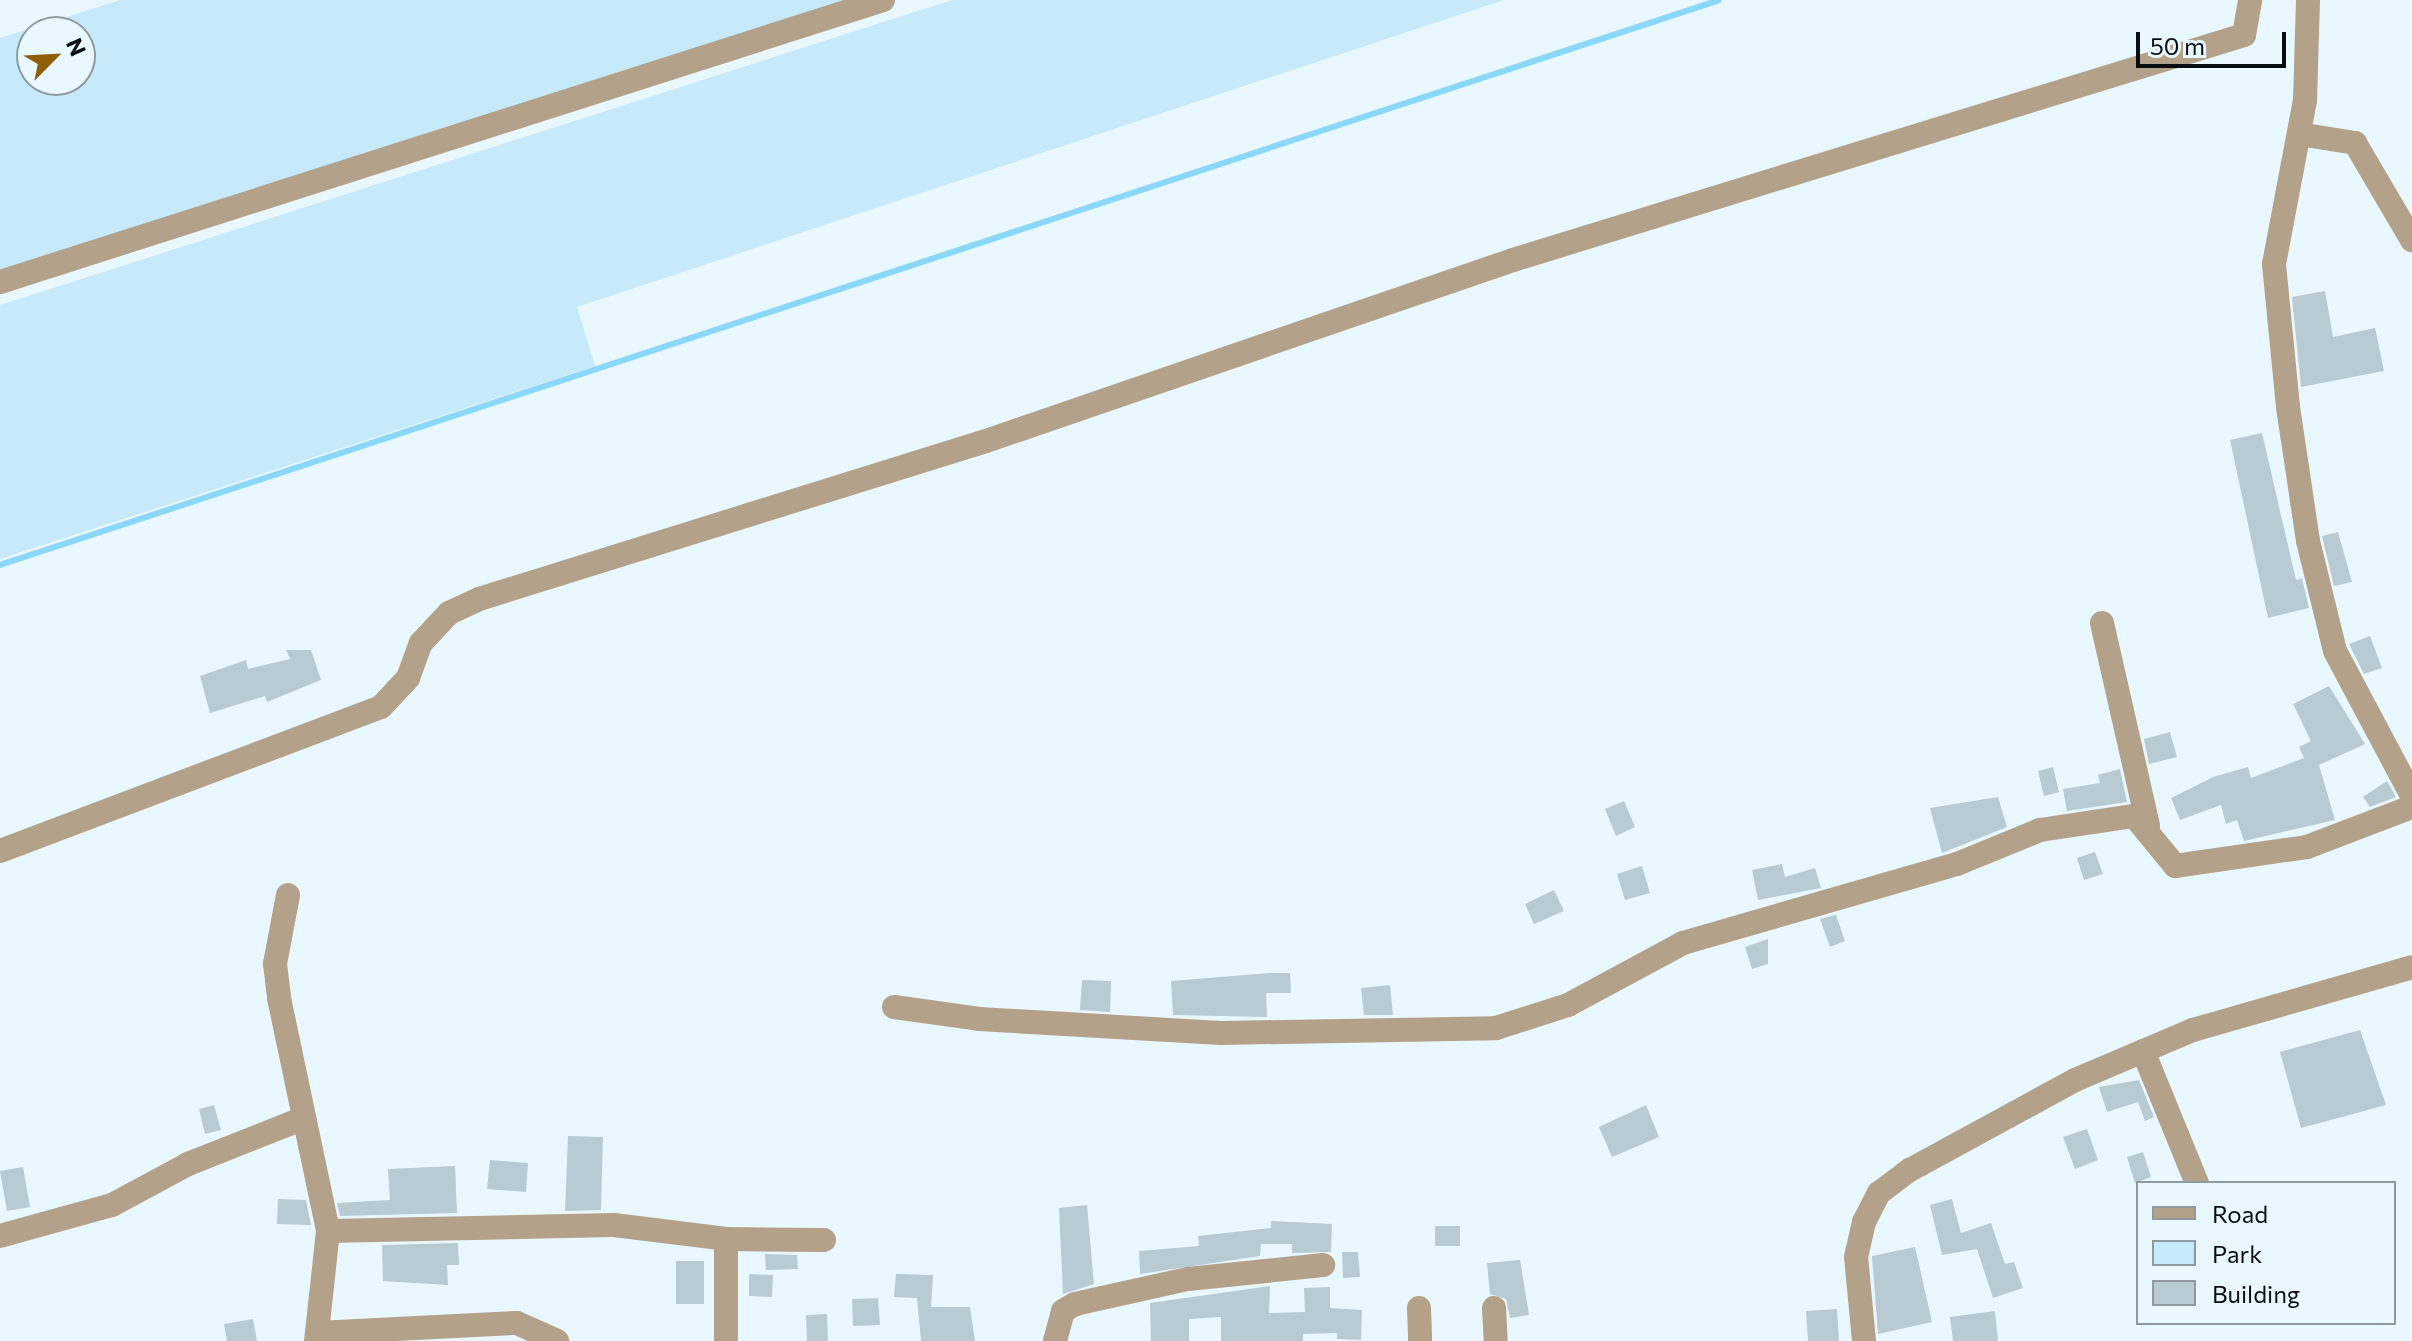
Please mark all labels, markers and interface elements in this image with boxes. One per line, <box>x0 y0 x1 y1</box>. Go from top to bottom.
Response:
north arrow <box>16 16 96 96</box>
scale bar <box>2140 16 2290 66</box>
text: 50 m <box>2150 31 2205 60</box>
text: N <box>61 34 92 60</box>
legend <box>2136 1181 2396 1325</box>
text: Road <box>2212 1199 2268 1228</box>
text: Park <box>2212 1239 2262 1268</box>
text: Building <box>2212 1279 2300 1308</box>

